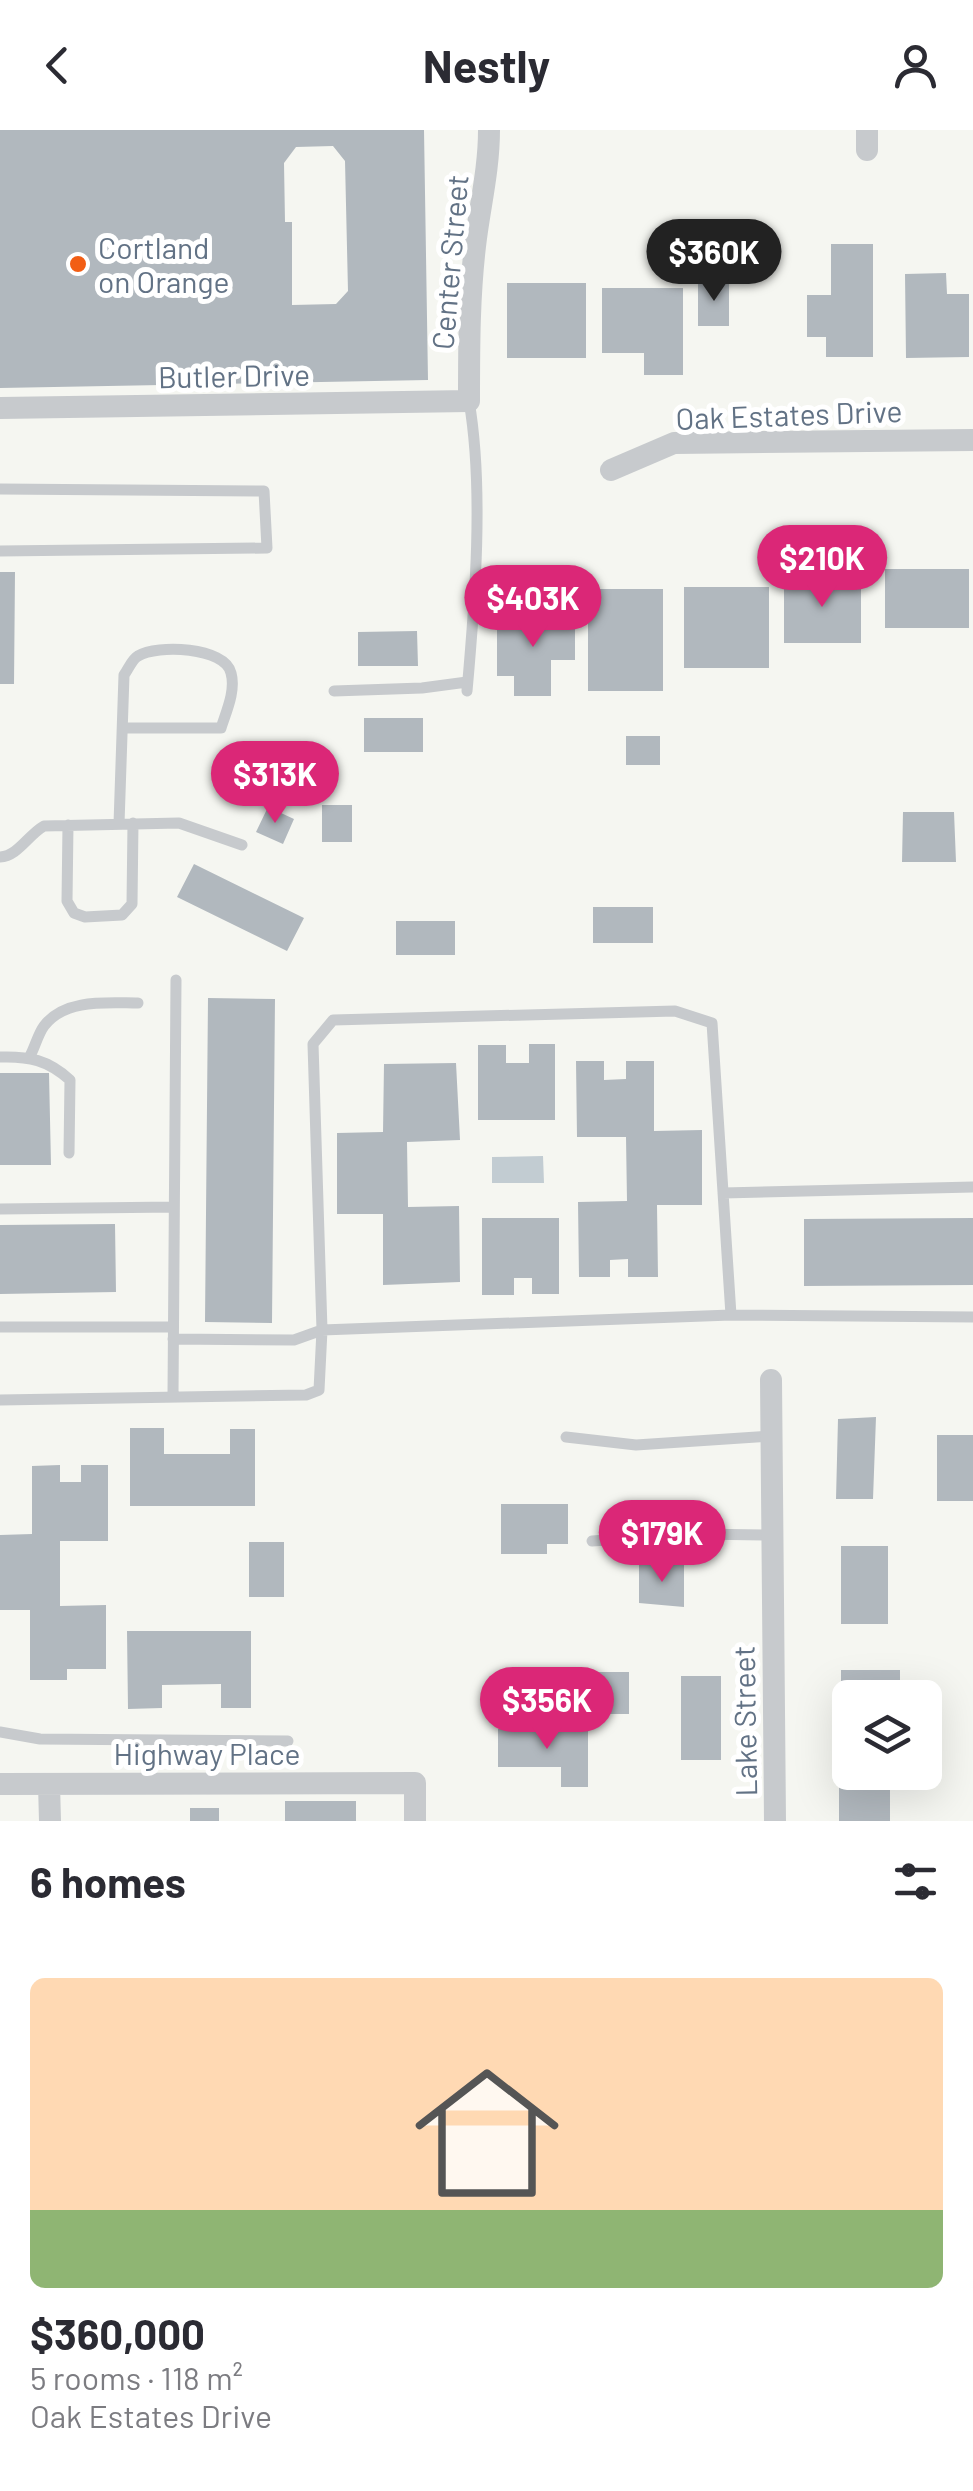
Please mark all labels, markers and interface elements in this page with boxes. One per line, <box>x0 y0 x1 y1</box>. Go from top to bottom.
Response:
icon: back <box>30 38 85 93</box>
text: Nestly <box>423 38 550 92</box>
icon: person <box>888 38 943 93</box>
street label: Center Street <box>423 173 475 351</box>
pin: $360K <box>644 219 784 304</box>
place label: Cortland on Orange <box>98 229 230 299</box>
text: $360K <box>668 232 760 270</box>
marker: Cortland on Orange <box>67 253 89 275</box>
street label: Butler Drive <box>158 356 310 394</box>
street label: Oak Estates Drive <box>675 392 903 436</box>
pin: $210K <box>752 525 892 610</box>
text: $210K <box>779 538 865 576</box>
pin: $403K <box>463 565 603 650</box>
text: $403K <box>486 578 580 616</box>
pin: $313K <box>205 741 345 826</box>
text: $313K <box>233 754 317 792</box>
pin: $179K <box>592 1500 732 1585</box>
text: $179K <box>621 1513 703 1551</box>
street label: Lake Street <box>725 1645 763 1797</box>
pin: $356K <box>477 1667 617 1752</box>
text: $356K <box>502 1680 592 1718</box>
map controls <box>832 1680 942 1790</box>
button: layers <box>832 1680 942 1790</box>
street label: Highway Place <box>114 1735 301 1771</box>
icon: filters <box>888 1854 943 1909</box>
text: 6 homes <box>30 1856 186 1906</box>
icon: home <box>397 2043 577 2223</box>
text: $360,000 <box>30 2308 205 2358</box>
text: 5 rooms · 118 m² <box>30 2358 243 2396</box>
text: Oak Estates Drive <box>30 2396 272 2434</box>

